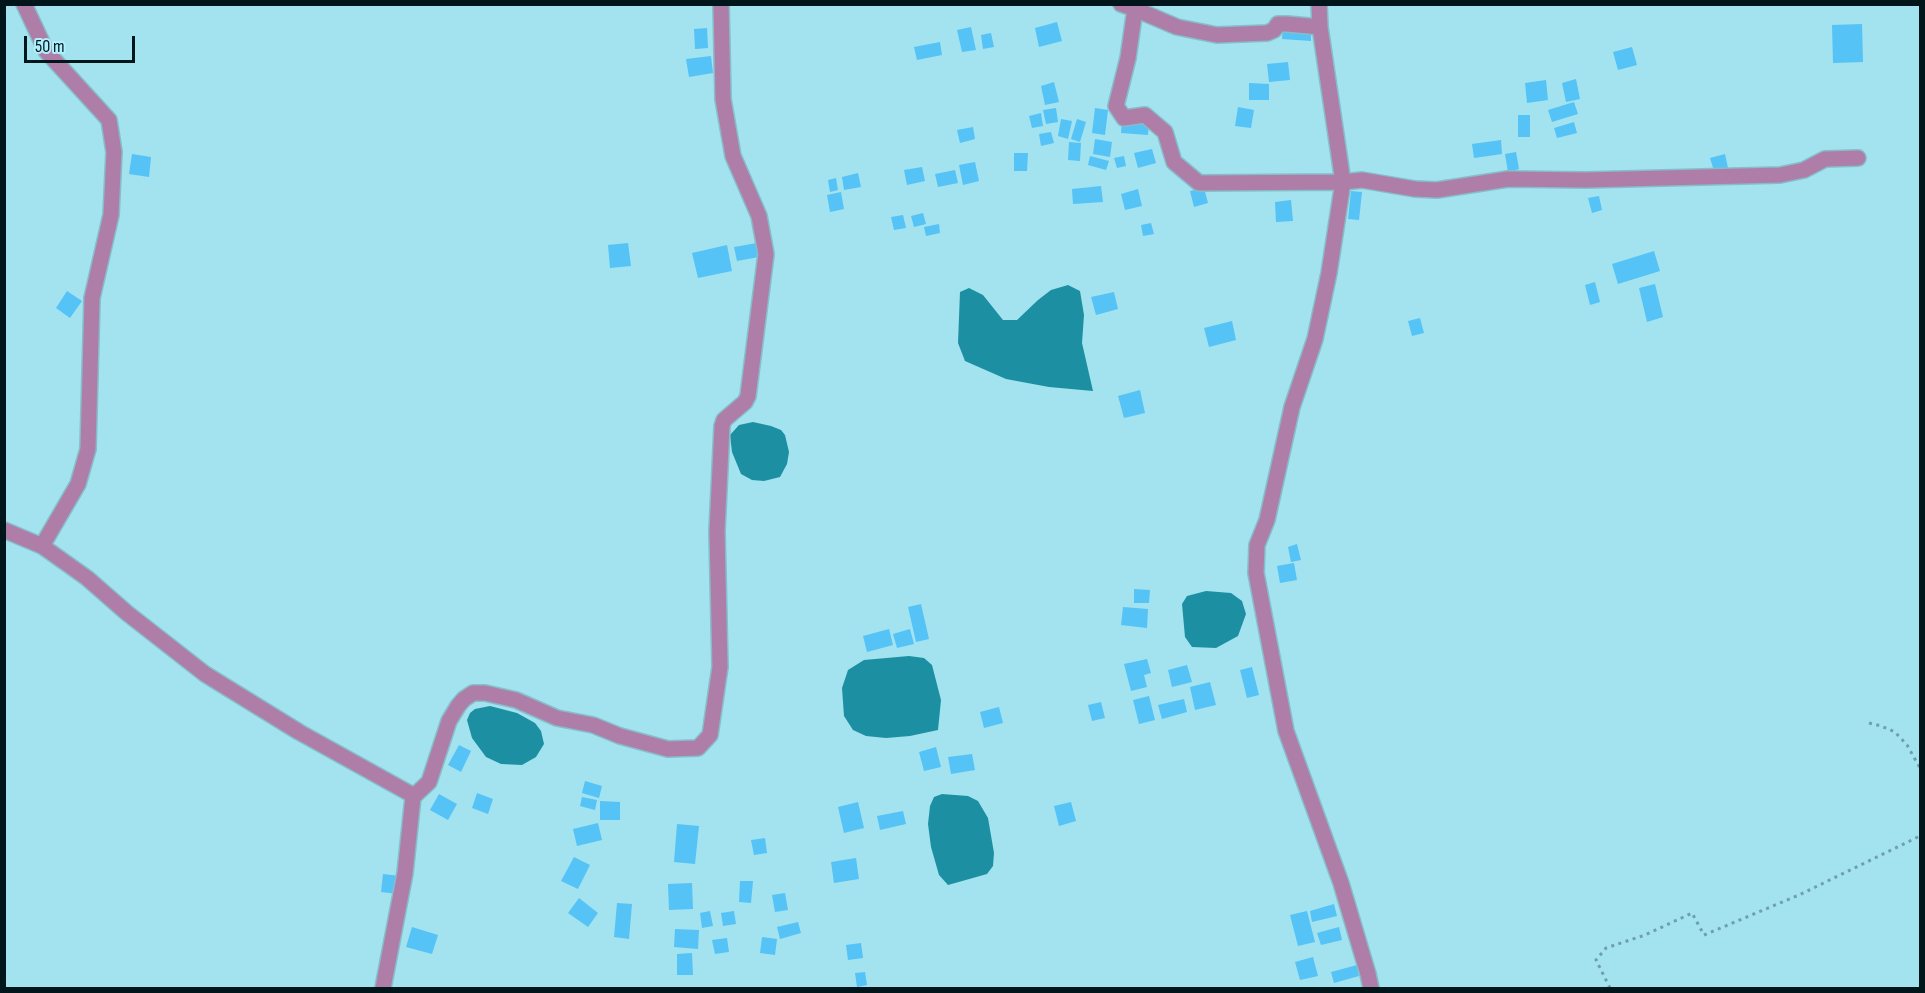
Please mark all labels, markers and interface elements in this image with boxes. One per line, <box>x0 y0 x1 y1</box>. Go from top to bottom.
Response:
scale bar <box>27 24 138 62</box>
text: 50 m <box>35 36 65 57</box>

